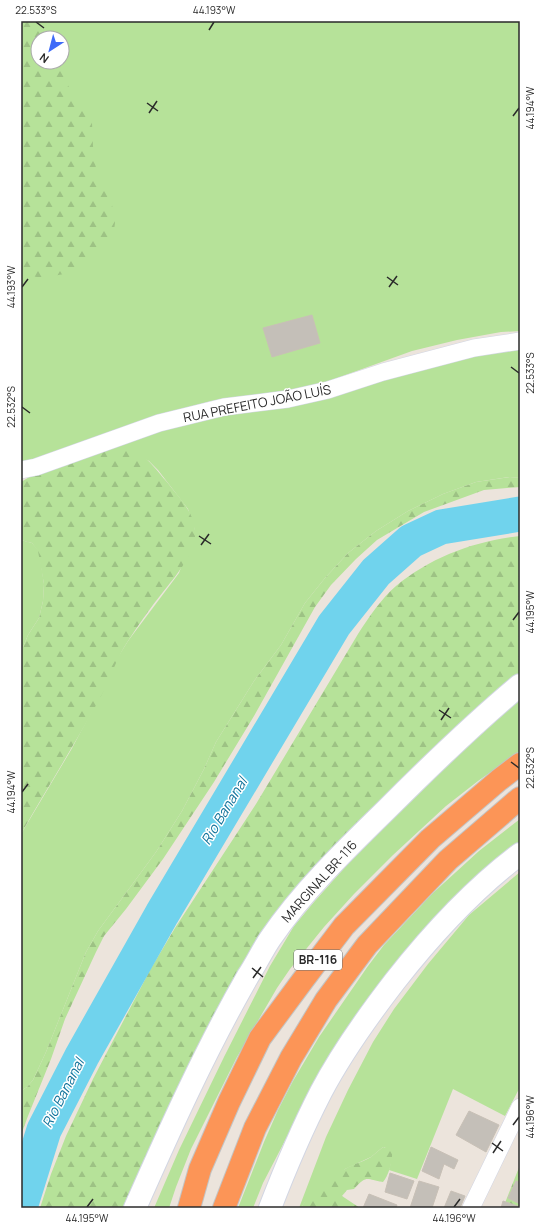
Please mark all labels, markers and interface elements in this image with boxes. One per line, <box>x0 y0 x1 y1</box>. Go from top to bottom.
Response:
text: 22.533°S <box>15 3 57 17</box>
text: 44.193°W <box>193 3 236 17</box>
north arrow <box>30 30 70 70</box>
text: N <box>36 50 51 67</box>
text: 44.194°W <box>523 86 537 129</box>
text: 44.193°W <box>4 265 18 308</box>
text: 22.533°S <box>523 352 537 394</box>
street label: RUA PREFEITO JOÃO LUÍS <box>182 380 332 426</box>
text: 22.532°S <box>4 386 18 428</box>
text: 44.195°W <box>523 590 537 633</box>
text: 22.532°S <box>523 747 537 789</box>
text: 44.194°W <box>4 770 18 813</box>
water label: Rio Bananal <box>196 772 252 848</box>
street label: MARGINAL BR-116 <box>277 836 361 926</box>
road number: BR-116 <box>294 950 342 970</box>
water label: Rio Bananal <box>37 1054 89 1130</box>
text: 44.196°W <box>523 1095 537 1139</box>
text: 44.195°W <box>66 1211 109 1225</box>
text: 44.196°W <box>432 1211 476 1225</box>

